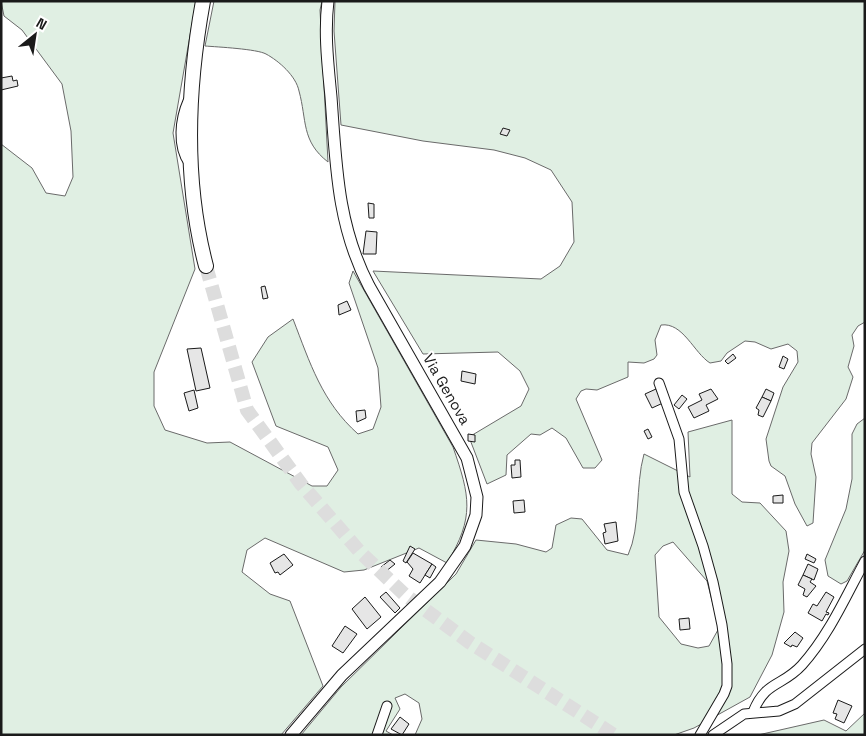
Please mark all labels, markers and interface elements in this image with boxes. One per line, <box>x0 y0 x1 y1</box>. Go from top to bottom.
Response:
north arrow <box>10 10 60 60</box>
text: N <box>33 14 50 34</box>
street label: Via Genova <box>419 350 475 428</box>

